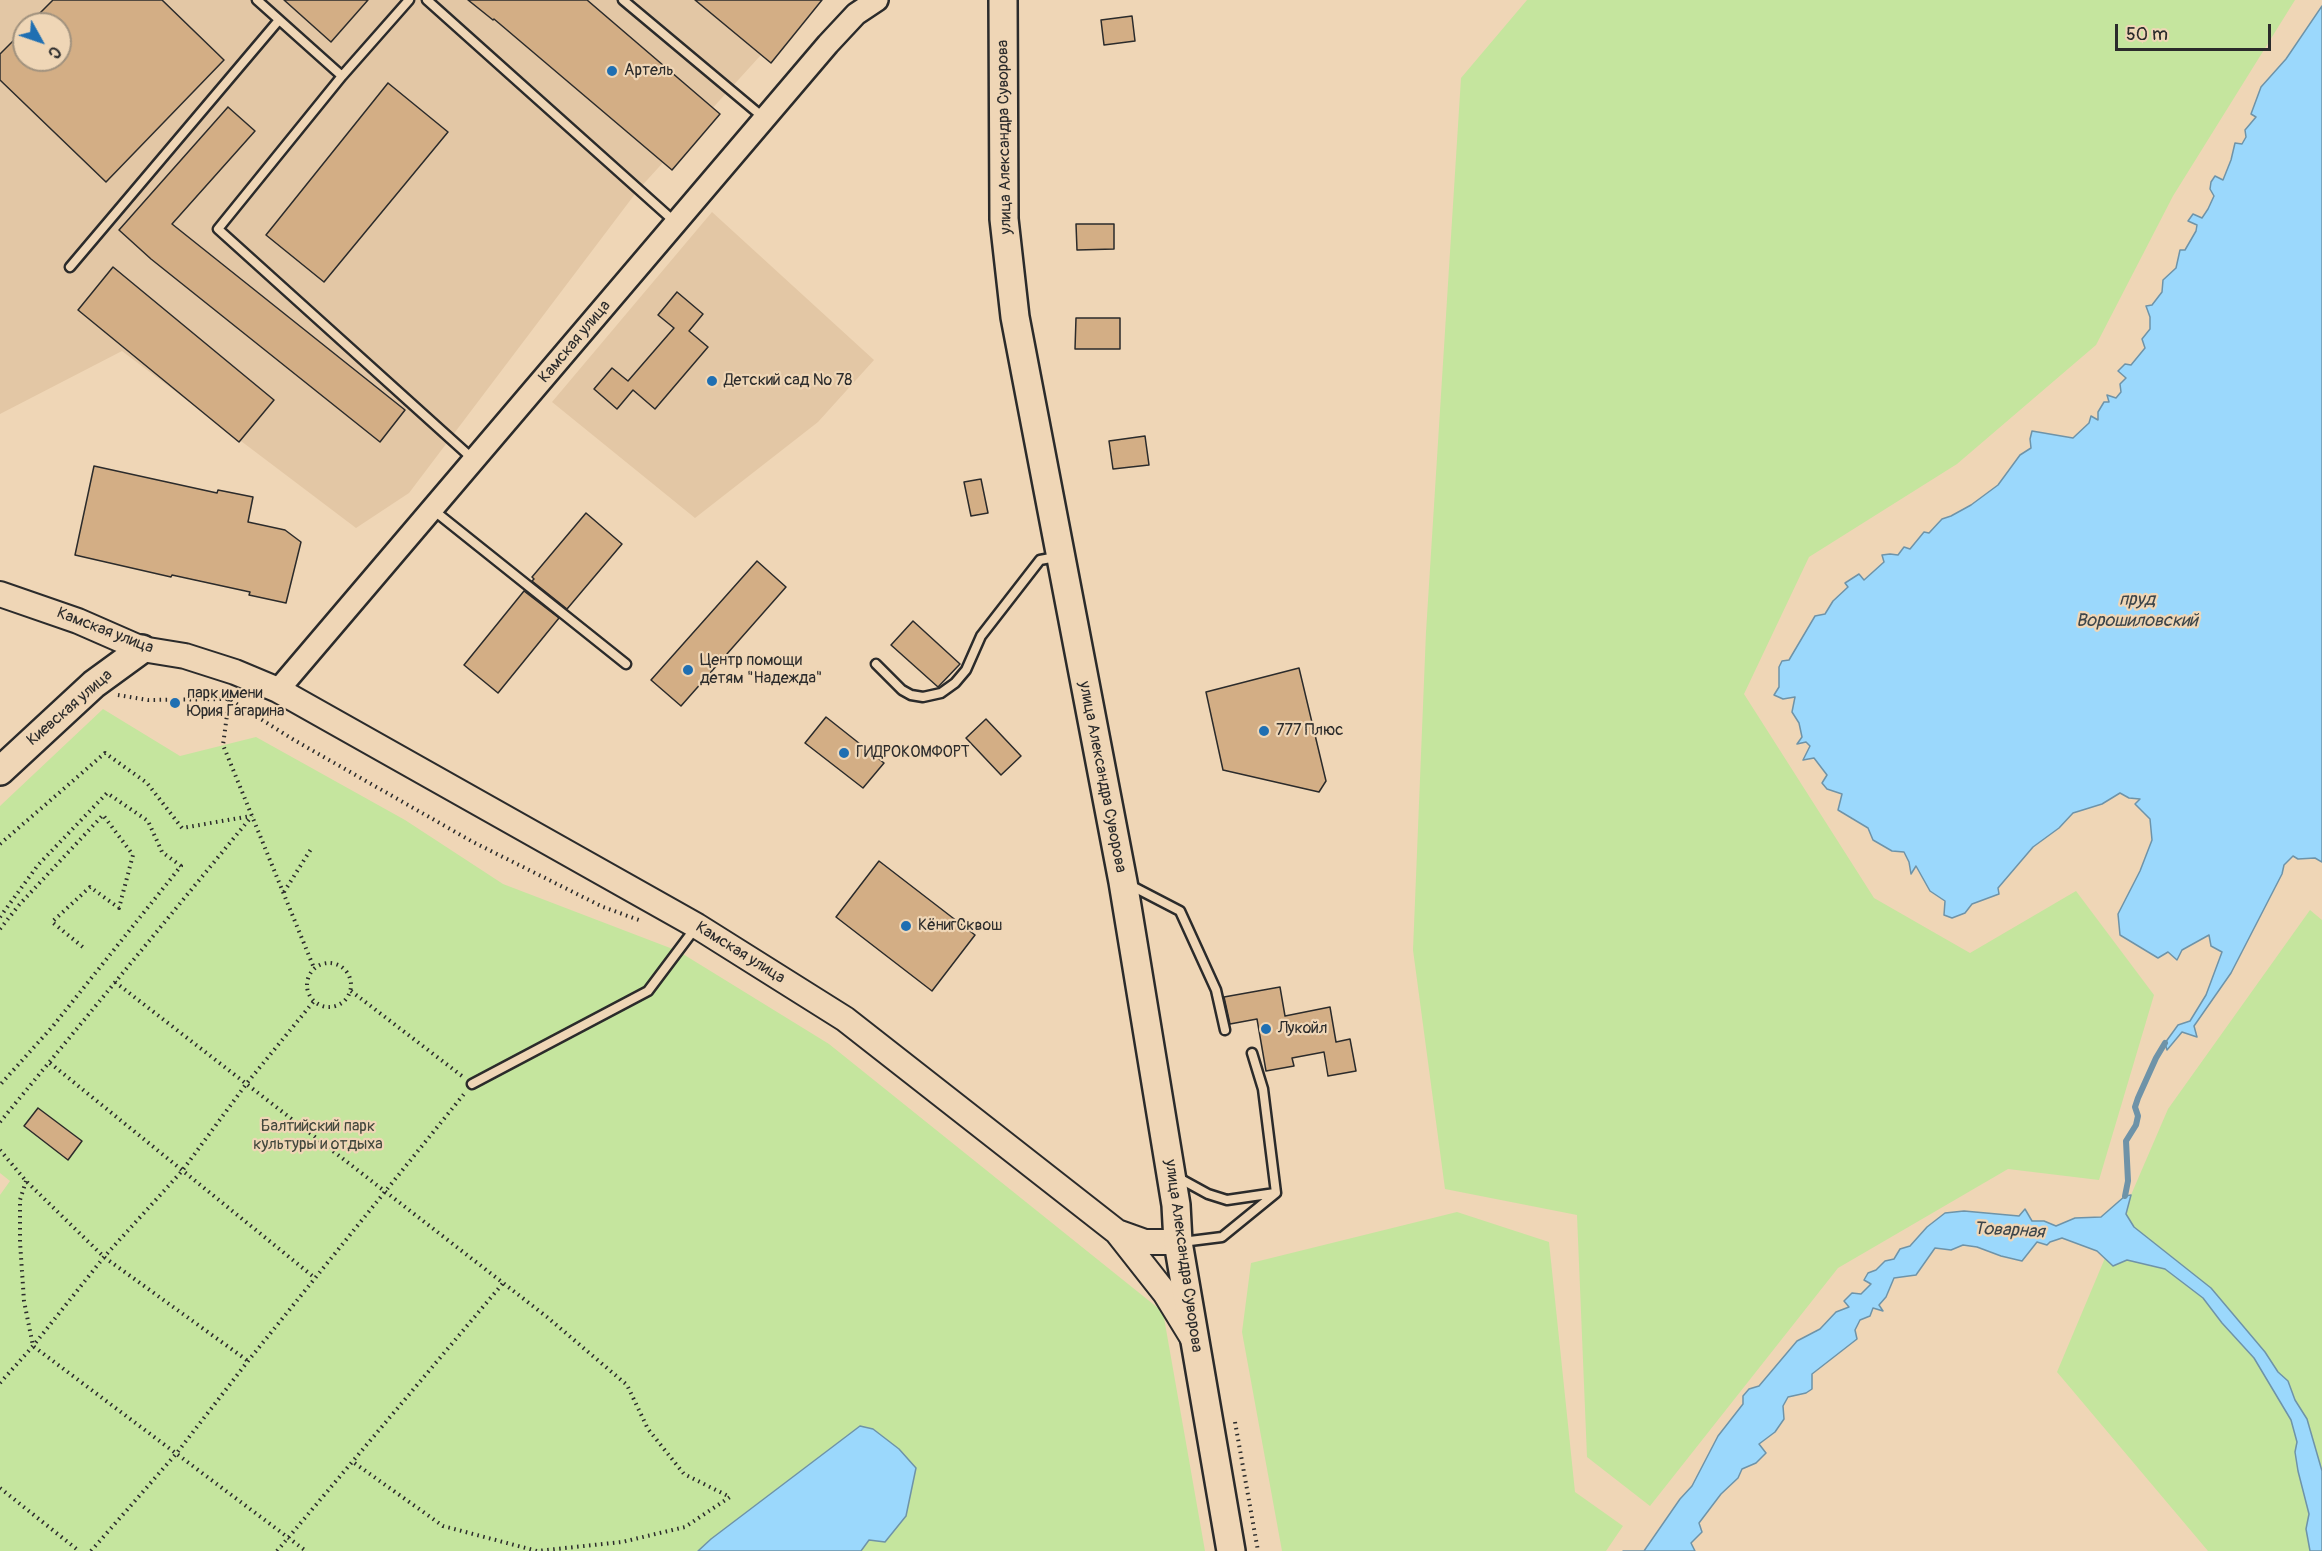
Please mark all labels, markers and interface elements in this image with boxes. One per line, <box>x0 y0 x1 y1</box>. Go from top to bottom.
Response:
north arrow <box>12 12 72 72</box>
scale bar <box>2118 12 2274 50</box>
text: 50 m <box>2126 23 2168 46</box>
street label: улица Александра Суворова <box>994 40 1016 234</box>
text: С <box>43 42 65 62</box>
place label: Артель <box>624 61 674 81</box>
marker: Артель <box>605 64 619 78</box>
street label: Камская улица <box>535 297 615 387</box>
place label: Детский сад № 78 <box>724 371 852 391</box>
marker: Детский сад № 78 <box>705 374 719 388</box>
water label: пруд Ворошиловский <box>2076 589 2198 632</box>
street label: Камская улица <box>54 604 156 658</box>
place label: Центр помощи детям "Надежда" <box>700 651 822 689</box>
marker: Центр помощи детям "Надежда" <box>681 663 695 677</box>
street label: Киевская улица <box>23 666 117 750</box>
street label: улица Александра Суворова <box>1074 680 1130 874</box>
place label: парк имени Юрия Гагарина <box>187 684 285 722</box>
marker: парк имени Юрия Гагарина <box>168 696 182 710</box>
place label: 777 Плюс <box>1276 721 1343 741</box>
marker: 777 Плюс <box>1257 724 1271 738</box>
place label: ГИДРОКОМФОРТ <box>856 743 970 763</box>
marker: ГИДРОКОМФОРТ <box>837 746 851 760</box>
place label: КёнигСквош <box>918 916 1002 936</box>
street label: Камская улица <box>692 918 788 988</box>
marker: КёнигСквош <box>899 919 913 933</box>
place label: Лукойл <box>1278 1019 1327 1039</box>
marker: Лукойл <box>1259 1022 1273 1036</box>
park label: Балтийский парк культуры и отдыха <box>253 1117 383 1155</box>
street label: улица Александра Суворова <box>1160 1158 1206 1354</box>
water label: Товарная <box>1973 1218 2045 1244</box>

